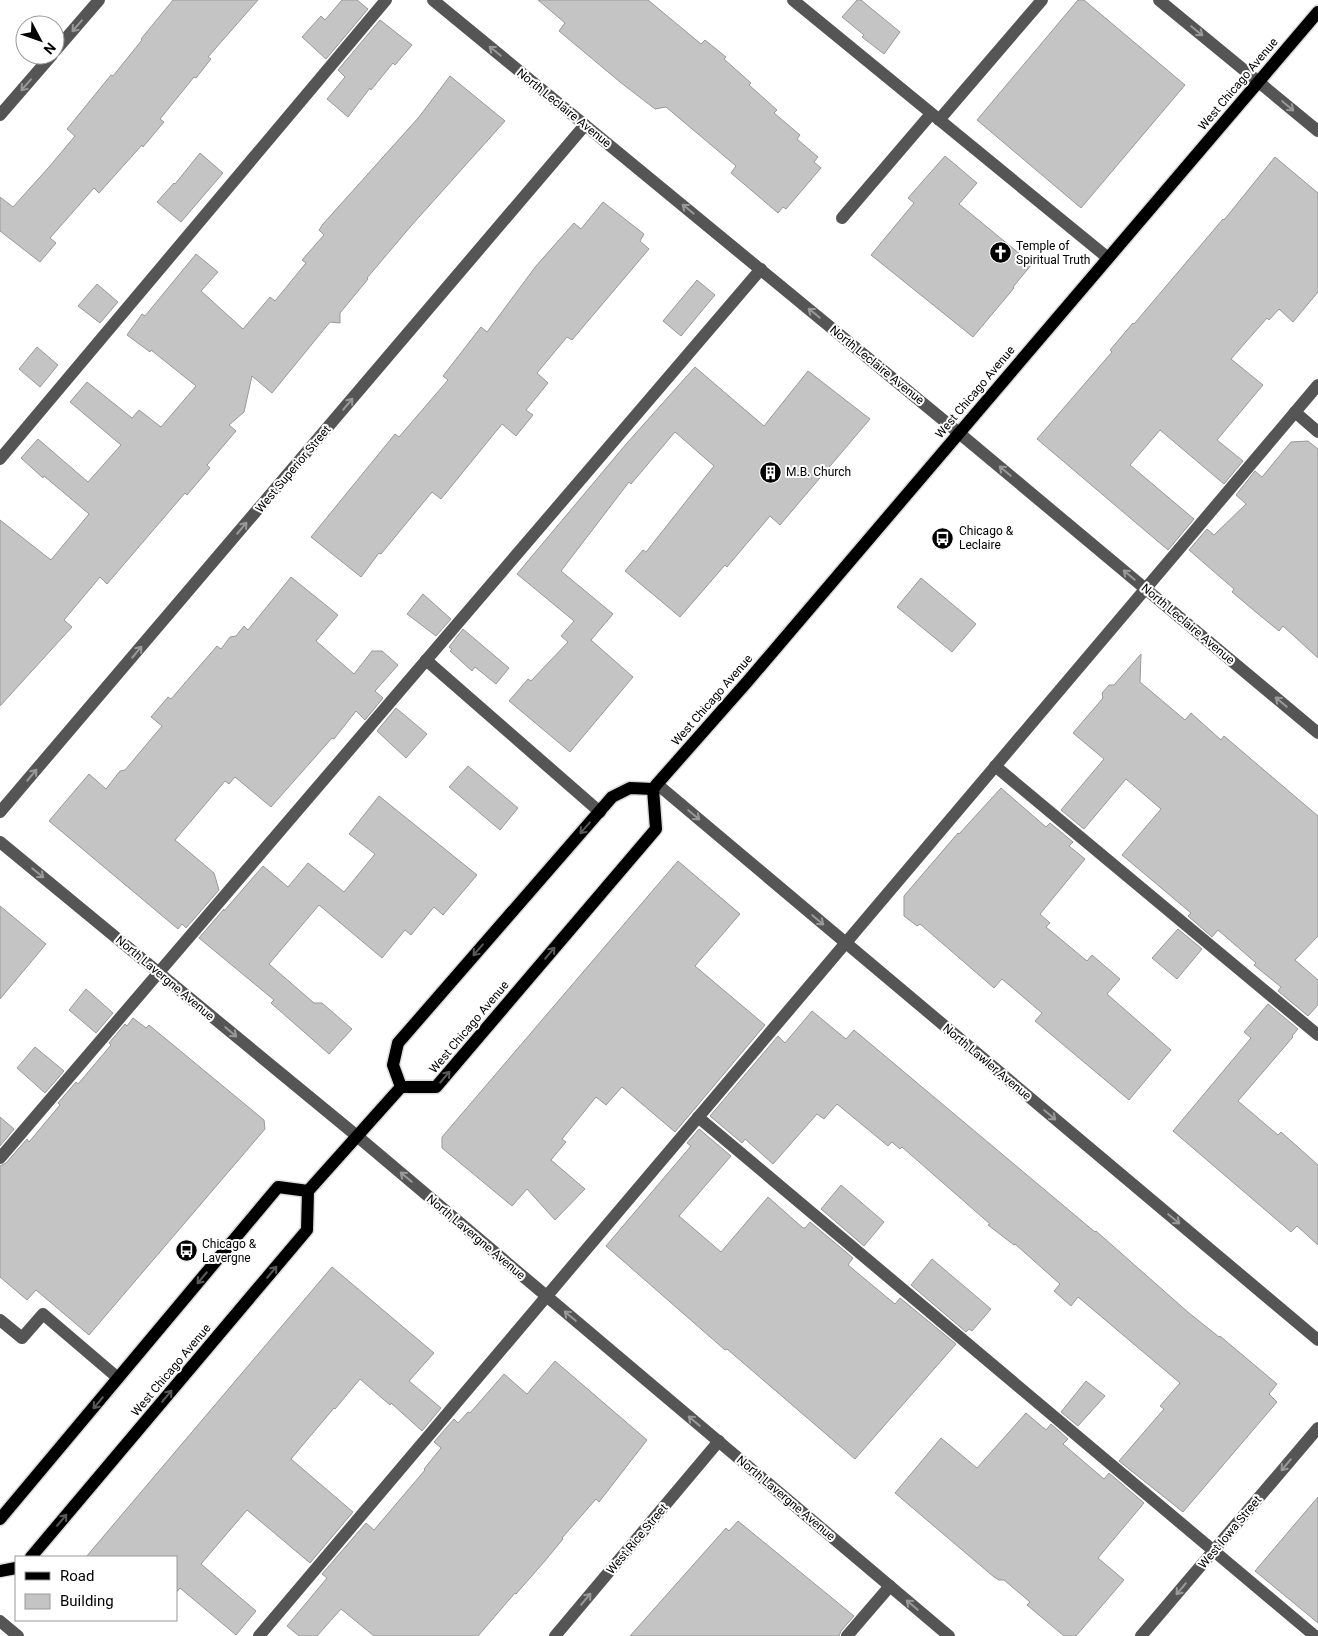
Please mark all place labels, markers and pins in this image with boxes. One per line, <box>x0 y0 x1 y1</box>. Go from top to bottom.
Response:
place label: Temple of Spiritual Truth <box>1016 239 1090 267</box>
church icon: Temple of Spiritual Truth <box>988 241 1012 265</box>
building icon: M.B. Church <box>758 460 782 484</box>
place label: M.B. Church <box>786 465 851 479</box>
place label: Chicago & Leclaire <box>959 524 1014 552</box>
bus stop icon: Chicago & Leclaire <box>931 526 955 550</box>
place label: Chicago & Lavergne <box>202 1237 257 1265</box>
bus stop icon: Chicago & Lavergne <box>174 1239 198 1263</box>

